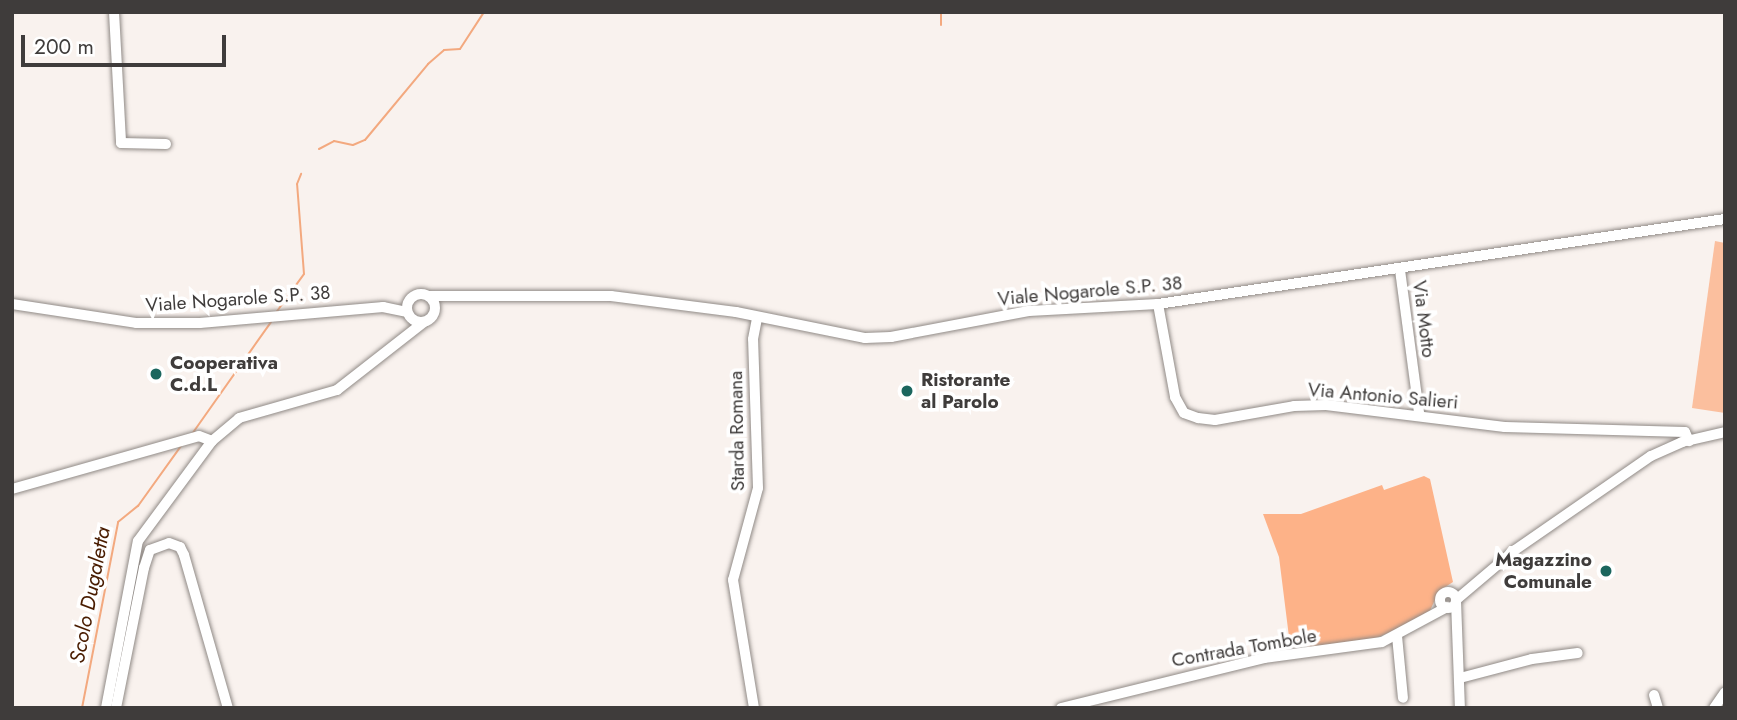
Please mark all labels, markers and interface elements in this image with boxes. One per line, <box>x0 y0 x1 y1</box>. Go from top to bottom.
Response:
scale bar <box>24 21 229 65</box>
text: 200 m <box>34 32 94 62</box>
street label: Viale Nogarole S.P. 38 <box>997 272 1183 310</box>
street label: Via Motto <box>1408 279 1440 359</box>
street label: Viale Nogarole S.P. 38 <box>145 281 331 317</box>
place label: Cooperativa C.d.L <box>170 352 278 396</box>
marker: Cooperativa C.d.L <box>148 366 164 382</box>
place label: Ristorante al Parolo <box>921 369 1010 413</box>
street label: Starda Romana <box>725 371 749 491</box>
street label: Via Antonio Salieri <box>1307 378 1459 414</box>
marker: Ristorante al Parolo <box>899 383 915 399</box>
water label: Scolo Dugaletta <box>64 525 116 665</box>
place label: Magazzino Comunale <box>1495 549 1592 593</box>
marker: Magazzino Comunale <box>1598 563 1614 579</box>
street label: Contrada Tombole <box>1170 624 1318 672</box>

